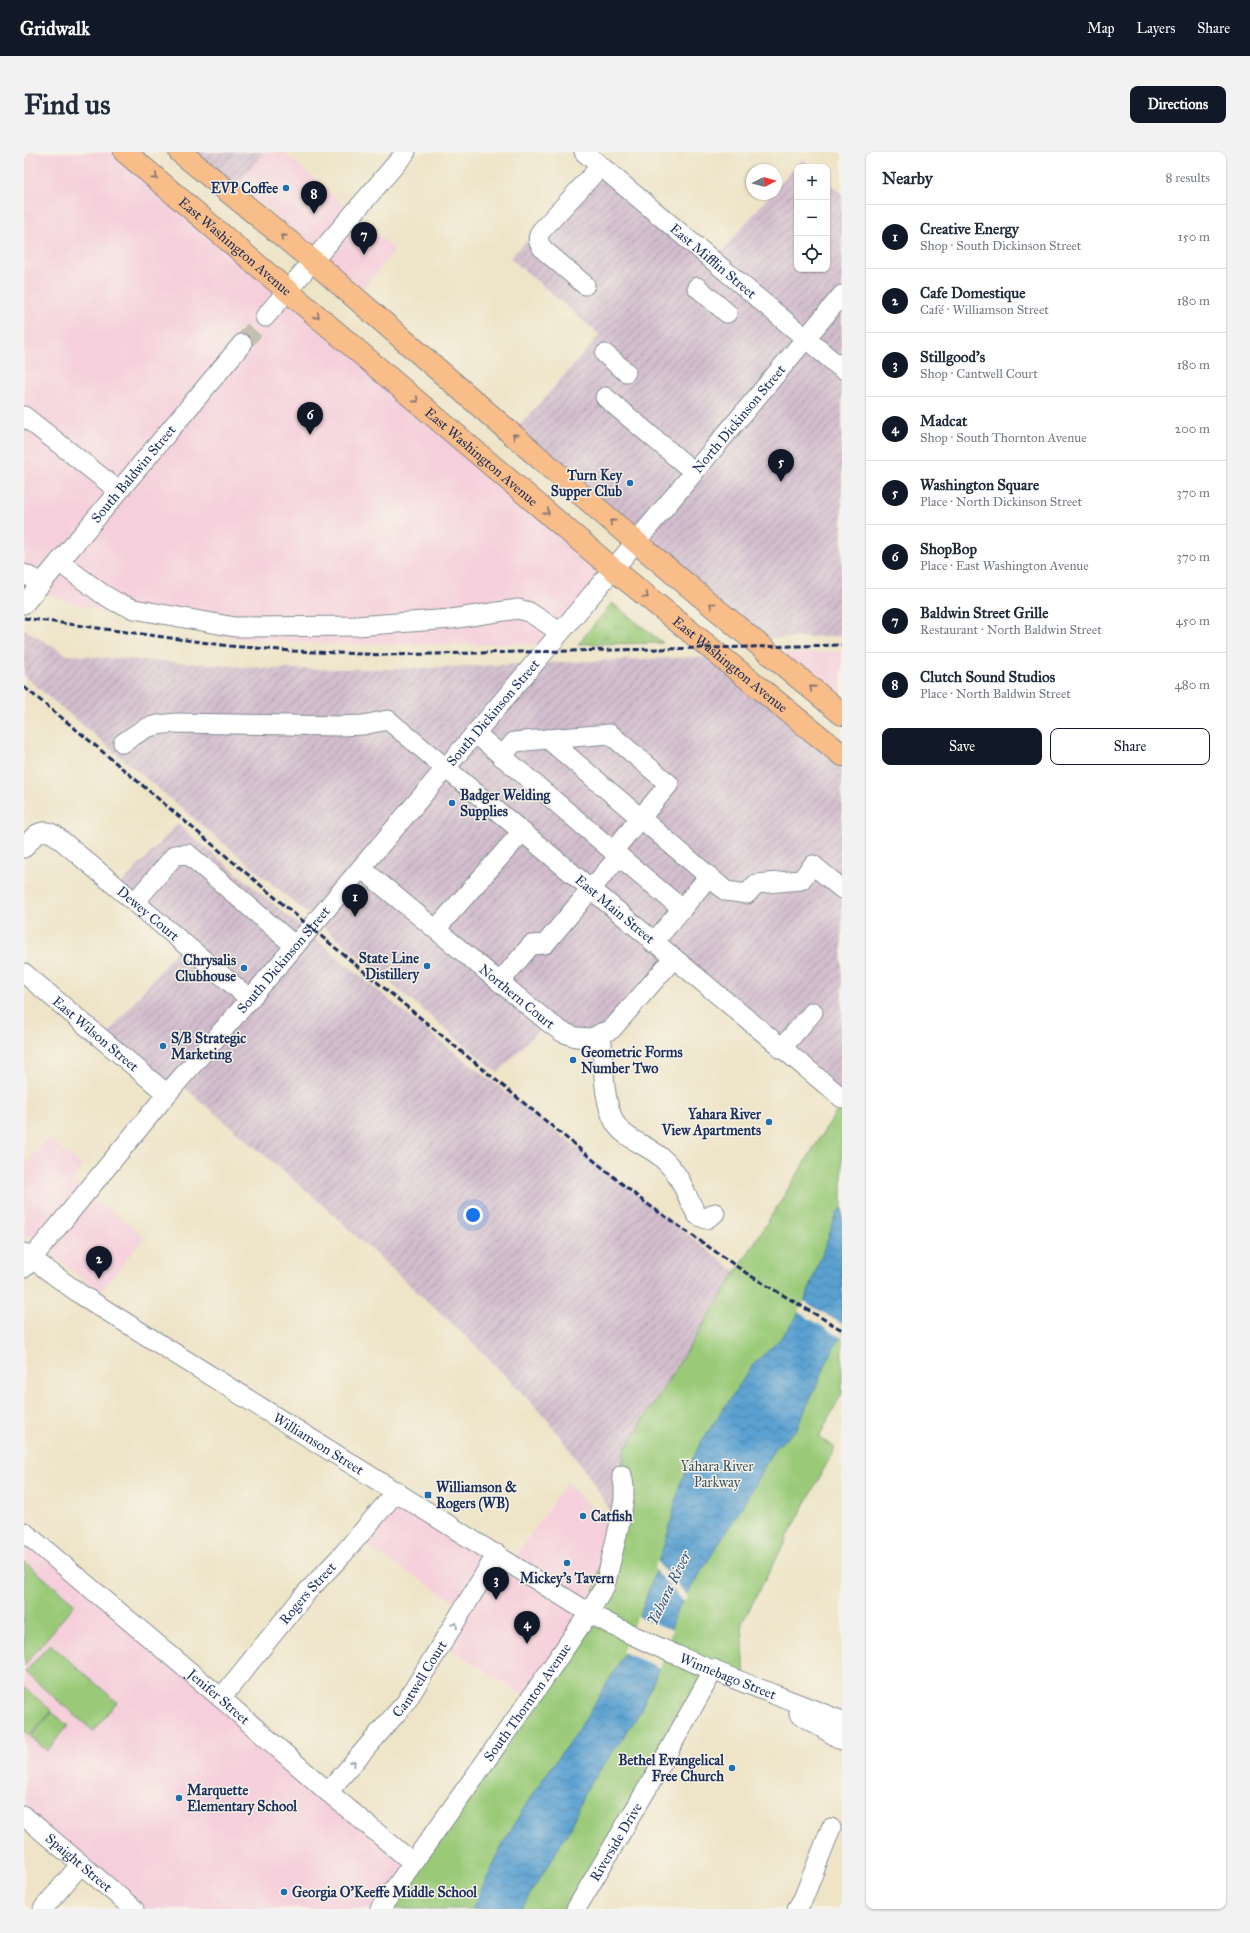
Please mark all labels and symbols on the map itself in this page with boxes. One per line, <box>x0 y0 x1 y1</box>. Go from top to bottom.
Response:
north arrow <box>746 164 782 200</box>
one-way arrow <box>150 173 158 180</box>
place label: EVP Coffee <box>211 180 278 197</box>
pin: 8 <box>301 181 327 214</box>
marker: EVP Coffee <box>281 183 291 193</box>
street label: East Washington Avenue <box>175 193 295 299</box>
street label: East Mifflin Street <box>667 220 760 302</box>
pin: 7 <box>351 222 377 255</box>
one-way arrow <box>280 234 287 241</box>
one-way arrow <box>313 311 320 318</box>
street label: North Dickinson Street <box>689 361 789 476</box>
one-way arrow <box>411 396 419 403</box>
pin: 6 <box>297 402 323 435</box>
street label: East Washington Avenue <box>422 404 542 510</box>
street label: South Baldwin Street <box>87 421 179 526</box>
one-way arrow <box>512 434 519 441</box>
pin: 5 <box>768 449 794 482</box>
place label: Turn Key Supper Club <box>551 467 623 501</box>
marker: Turn Key Supper Club <box>625 478 635 488</box>
one-way arrow <box>542 507 549 514</box>
one-way arrow <box>610 520 617 527</box>
one-way arrow <box>641 591 649 598</box>
one-way arrow <box>710 603 717 610</box>
street label: East Washington Avenue <box>669 613 791 716</box>
street label: South Dickinson Street <box>443 655 543 769</box>
one-way arrow <box>810 686 817 693</box>
place label: Badger Welding Supplies <box>460 787 551 821</box>
marker: Badger Welding Supplies <box>447 798 457 808</box>
street label: East Main Street <box>572 871 659 947</box>
street label: Dewey Court <box>114 883 183 944</box>
pin: 1 <box>342 884 368 917</box>
street label: South Dickinson Street <box>233 903 333 1017</box>
place label: State Line Distillery <box>359 950 420 984</box>
place label: Chrysalis Clubhouse <box>175 952 236 985</box>
street label: Northern Court <box>476 960 558 1032</box>
marker: State Line Distillery <box>422 961 432 971</box>
marker: Chrysalis Clubhouse <box>239 963 249 973</box>
street label: East Wilson Street <box>49 992 142 1075</box>
place label: S/B Strategic Marketing <box>171 1030 246 1064</box>
marker: S/B Strategic Marketing <box>158 1041 168 1051</box>
place label: Geometric Forms Number Two <box>581 1044 683 1077</box>
marker: Geometric Forms Number Two <box>568 1055 578 1065</box>
place label: Yahara River View Apartments <box>661 1106 762 1140</box>
marker: Yahara River View Apartments <box>764 1117 774 1127</box>
your location <box>463 1205 483 1225</box>
pin: 2 <box>86 1246 112 1279</box>
street label: Williamson Street <box>270 1409 367 1478</box>
park label: Yahara River Parkway <box>681 1458 754 1491</box>
place label: Williamson & Rogers (WB) <box>436 1479 517 1513</box>
marker: Williamson & Rogers (WB) <box>423 1490 433 1500</box>
place label: Catfish <box>591 1508 633 1525</box>
marker: Catfish <box>578 1511 588 1521</box>
water label: Yahara River <box>643 1547 695 1628</box>
street label: Rogers Street <box>276 1558 339 1628</box>
marker: Mickey's Tavern <box>562 1558 572 1568</box>
pin: 3 <box>483 1567 509 1600</box>
place label: Mickey's Tavern <box>520 1570 615 1588</box>
pin: 4 <box>514 1611 540 1644</box>
one-way arrow <box>450 1622 458 1629</box>
street label: Cantwell Court <box>388 1637 450 1720</box>
street label: South Thornton Avenue <box>480 1639 575 1764</box>
street label: Winnebago Street <box>677 1649 779 1703</box>
street label: Jenifer Street <box>182 1664 253 1728</box>
place label: Bethel Evangelical Free Church <box>618 1752 725 1785</box>
one-way arrow <box>349 1760 356 1767</box>
marker: Bethel Evangelical Free Church <box>727 1763 737 1773</box>
place label: Marquette Elementary School <box>187 1782 298 1816</box>
marker: Marquette Elementary School <box>174 1793 184 1803</box>
street label: Riverside Drive <box>586 1799 646 1884</box>
street label: Spaight Street <box>42 1830 116 1895</box>
place label: Georgia O'Keeffe Middle School <box>292 1884 478 1902</box>
marker: Georgia O'Keeffe Middle School <box>279 1887 289 1897</box>

